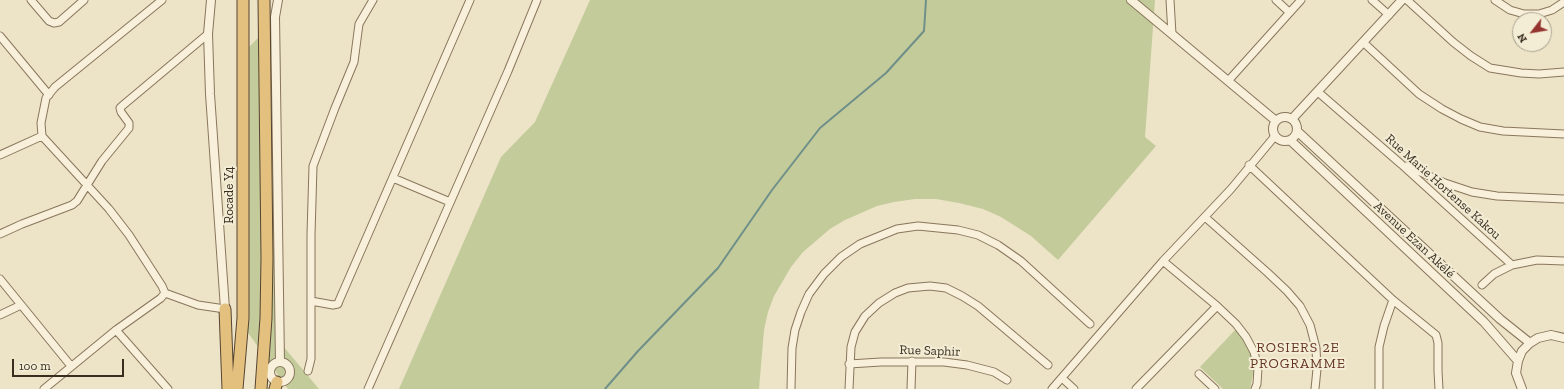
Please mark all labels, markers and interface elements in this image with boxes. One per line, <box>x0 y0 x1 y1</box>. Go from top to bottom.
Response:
north arrow <box>1512 12 1552 52</box>
text: N <box>1514 31 1530 45</box>
street label: Rue Marie Hortense Kakou <box>1382 131 1504 243</box>
street label: Rocade Y4 <box>221 166 237 224</box>
street label: Avenue Ezan Akélé <box>1370 198 1458 282</box>
district label: ROSIERS 2E PROGRAMME <box>1250 340 1346 372</box>
street label: Rue Saphir <box>899 342 961 360</box>
scale bar <box>14 351 126 377</box>
text: 100 m <box>19 359 51 373</box>

